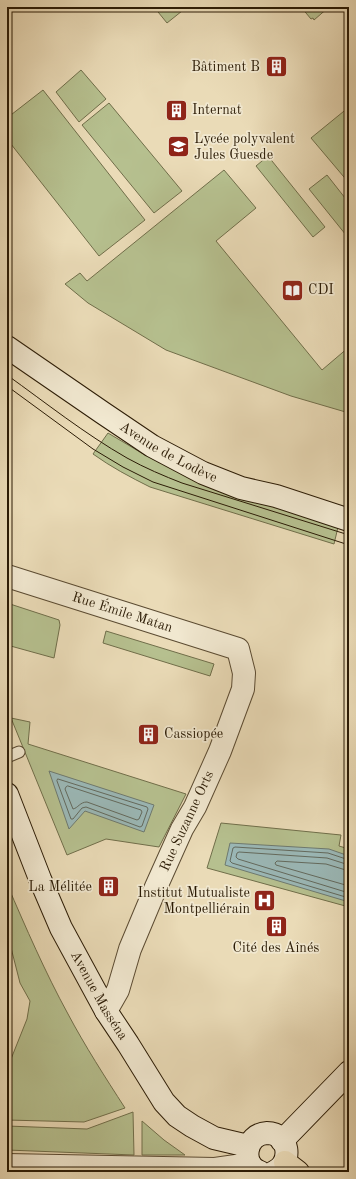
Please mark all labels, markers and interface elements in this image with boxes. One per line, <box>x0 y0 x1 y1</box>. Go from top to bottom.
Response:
building icon: Bâtiment B <box>263 54 289 80</box>
place label: Bâtiment B <box>191 60 260 74</box>
building icon: Internat <box>163 97 189 123</box>
place label: Internat <box>192 103 242 117</box>
place label: Lycée polyvalent Jules Guesde <box>194 132 295 162</box>
school or university icon: Lycée polyvalent Jules Guesde <box>165 134 191 160</box>
library icon: CDI <box>280 277 306 303</box>
place label: CDI <box>308 283 334 297</box>
street label: Avenue de Lodève <box>117 419 219 485</box>
street label: Rue Émile Matan <box>70 590 175 635</box>
building icon: Cassiopée <box>136 721 162 747</box>
place label: Cassiopée <box>164 727 223 741</box>
street label: Rue Suzanne Orts <box>158 769 216 873</box>
building icon: La Mélitée <box>95 874 121 900</box>
place label: La Mélitée <box>28 880 92 894</box>
place label: Institut Mutualiste Montpelliérain <box>137 886 250 916</box>
hospital icon: Institut Mutualiste Montpelliérain <box>252 888 278 914</box>
building icon: Cité des Aînés <box>263 913 289 939</box>
place label: Cité des Aînés <box>233 941 319 955</box>
street label: Avenue Masséna <box>68 949 130 1043</box>

